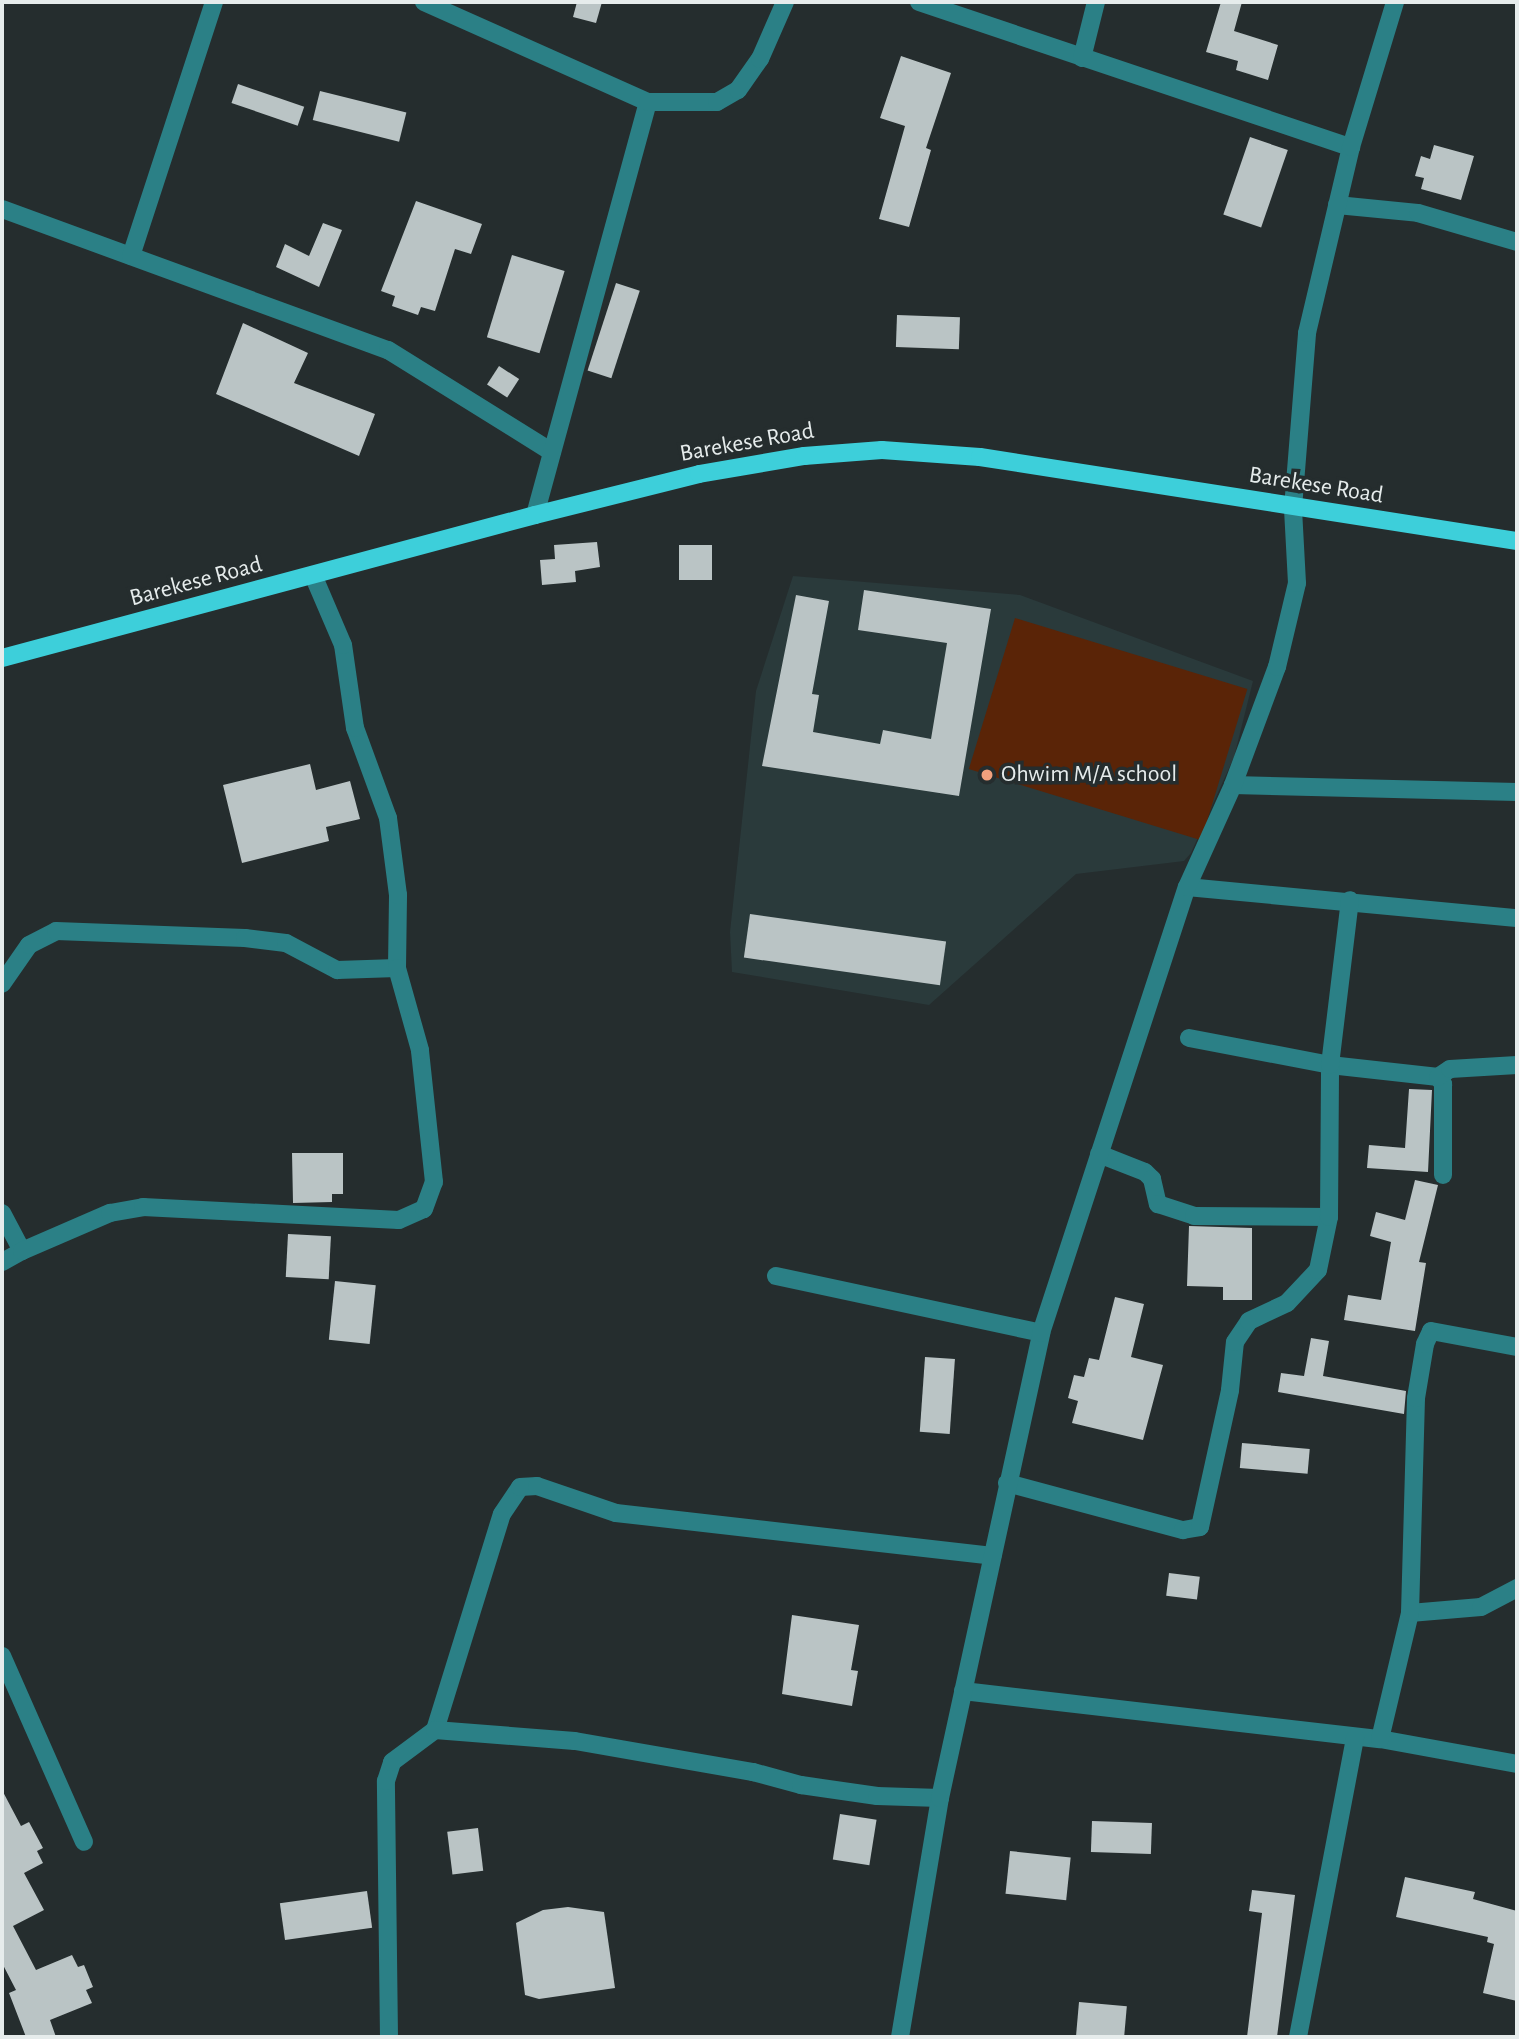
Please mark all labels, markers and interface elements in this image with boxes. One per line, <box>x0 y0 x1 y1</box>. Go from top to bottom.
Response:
street label: Barekese Road <box>678 417 816 469</box>
street label: Barekese Road <box>1247 461 1385 511</box>
street label: Barekese Road <box>127 551 265 613</box>
place label: Ohwim M/A school <box>1001 761 1177 789</box>
marker: Ohwim M/A school <box>979 767 995 783</box>

